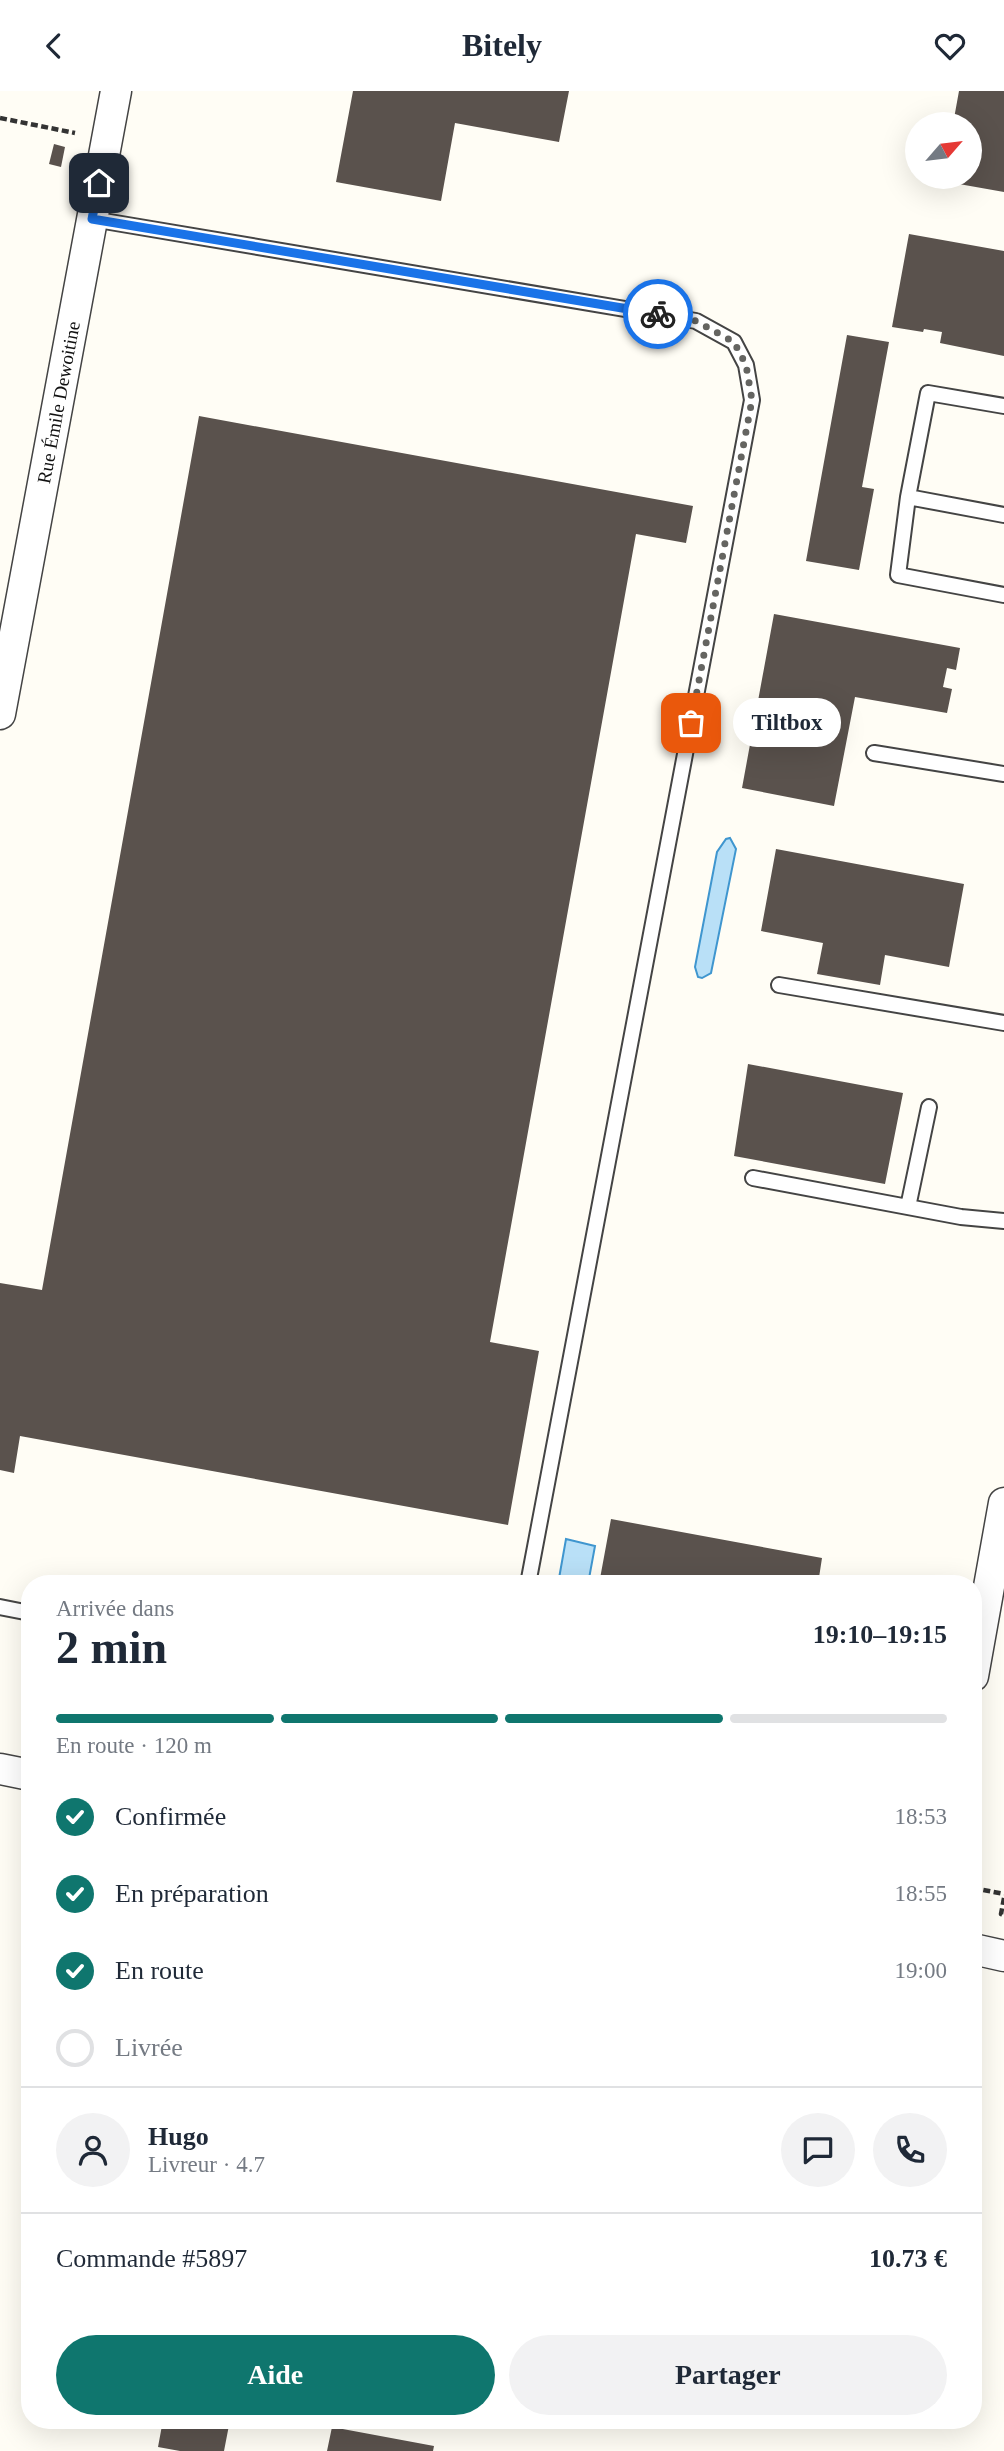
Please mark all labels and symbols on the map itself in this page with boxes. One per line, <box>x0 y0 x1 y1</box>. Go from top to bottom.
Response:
north arrow <box>905 112 982 189</box>
pin <box>69 153 129 213</box>
courier <box>623 279 693 349</box>
street label: Rue Émile Dewoitine <box>33 320 84 485</box>
pin <box>661 693 721 753</box>
callout: Tiltbox <box>733 699 842 747</box>

